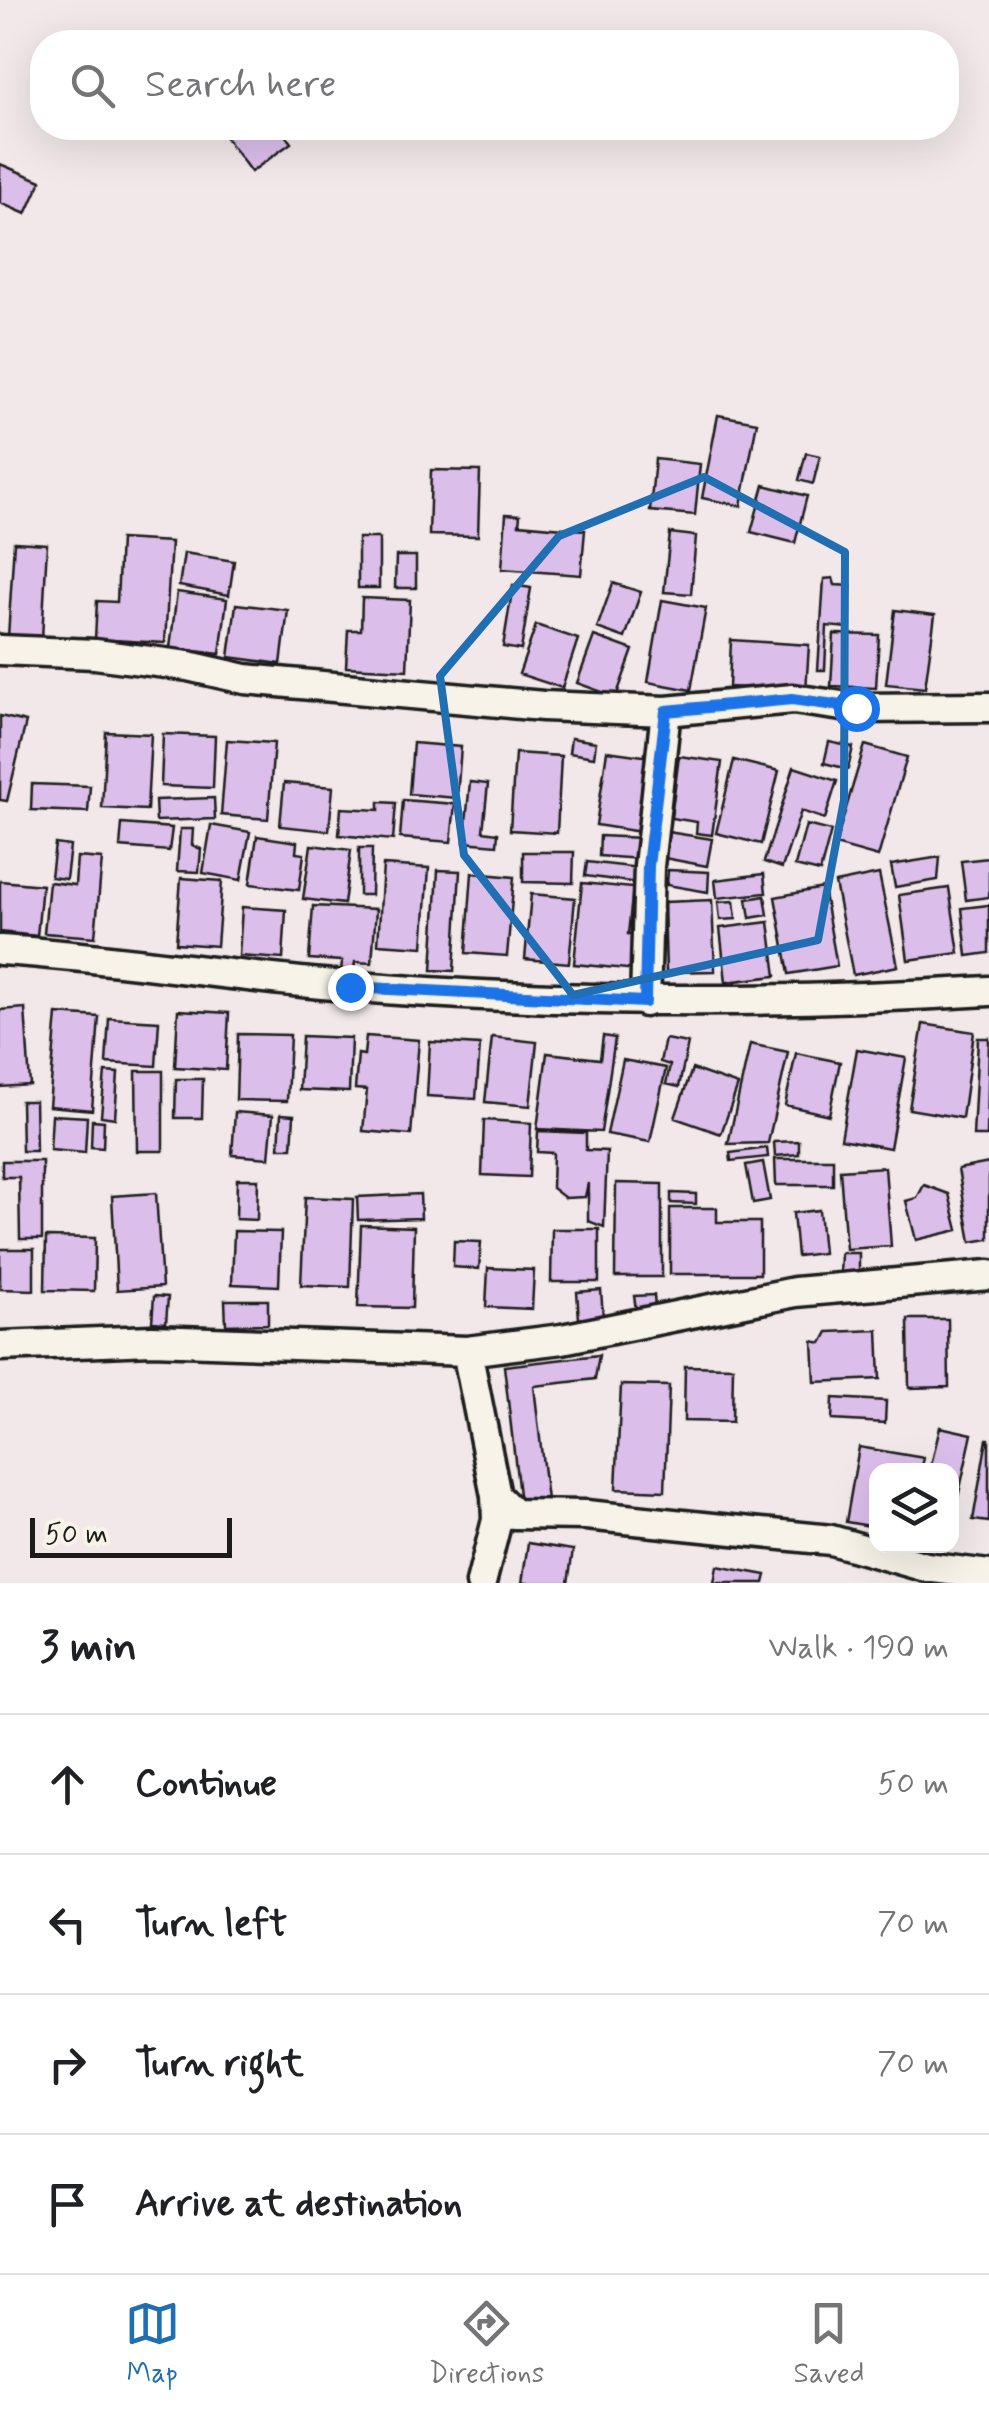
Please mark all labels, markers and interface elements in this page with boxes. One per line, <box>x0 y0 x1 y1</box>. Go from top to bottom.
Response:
search box <box>30 30 959 140</box>
icon: search <box>65 58 120 113</box>
text: Search here <box>145 61 336 110</box>
route start <box>834 686 880 732</box>
route end <box>328 965 374 1011</box>
map controls <box>869 1463 959 1553</box>
button: layers <box>869 1463 959 1553</box>
scale bar <box>30 1513 232 1558</box>
text: 50 m <box>45 1517 108 1554</box>
text: 3 min <box>40 1621 137 1676</box>
text: Walk · 190 m <box>769 1627 949 1669</box>
icon: ahead <box>40 1757 95 1812</box>
text: Continue <box>135 1760 277 1809</box>
text: 50 m <box>877 1763 949 1805</box>
icon: left <box>40 1897 95 1952</box>
text: Turn left <box>135 1900 287 1949</box>
text: 70 m <box>877 1903 949 1945</box>
icon: right <box>40 2037 95 2092</box>
text: Turn right <box>135 2040 304 2089</box>
text: 70 m <box>877 2043 949 2085</box>
icon: arrive <box>40 2177 95 2232</box>
text: Arrive at destination <box>135 2180 462 2229</box>
tab: Map <box>125 2296 180 2393</box>
tab: Directions <box>429 2296 544 2393</box>
tab: Saved <box>794 2296 864 2393</box>

